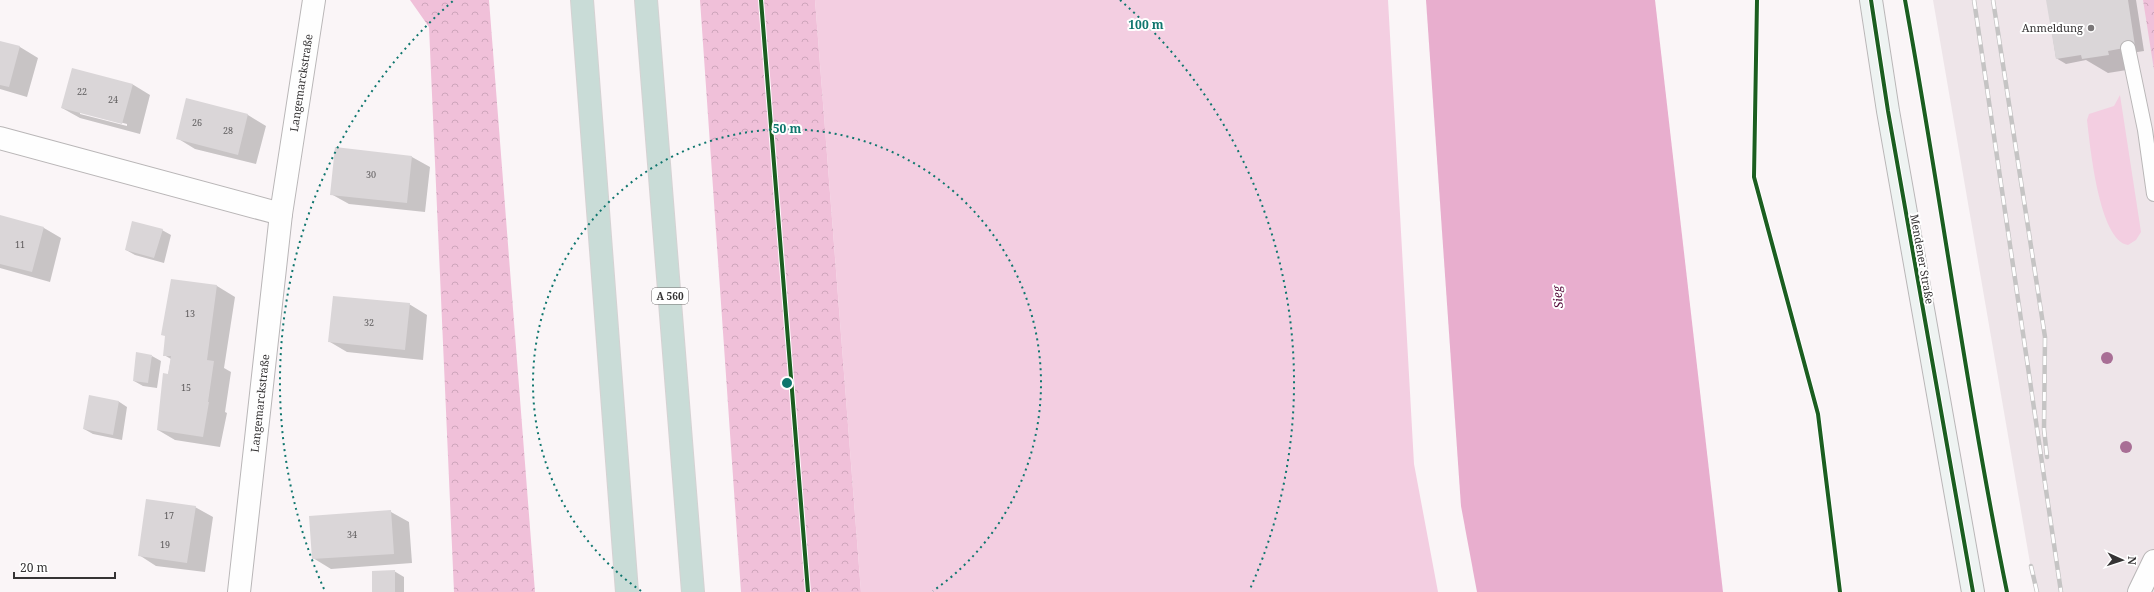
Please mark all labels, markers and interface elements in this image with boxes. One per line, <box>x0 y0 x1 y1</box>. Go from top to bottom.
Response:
text: 100 m <box>1128 16 1164 33</box>
place label: Anmeldung <box>2022 20 2083 35</box>
marker: Anmeldung <box>2086 23 2096 33</box>
street label: Langemarckstraße <box>286 33 316 133</box>
house number: 22 <box>77 85 87 98</box>
house number: 24 <box>108 93 118 106</box>
house number: 26 <box>192 116 202 129</box>
text: 50 m <box>773 120 801 137</box>
house number: 28 <box>223 124 233 137</box>
house number: 30 <box>366 168 376 181</box>
street label: Mendener Straße <box>1907 213 1938 305</box>
house number: 11 <box>15 238 25 251</box>
water label: Sieg <box>1548 284 1567 309</box>
road number: A 560 <box>652 288 688 304</box>
house number: 13 <box>185 307 195 320</box>
house number: 32 <box>364 316 374 329</box>
street label: Langemarckstraße <box>247 353 272 453</box>
centre of rings <box>780 376 794 390</box>
house number: 15 <box>181 381 191 394</box>
house number: 17 <box>164 509 174 522</box>
house number: 34 <box>347 528 357 541</box>
house number: 19 <box>160 538 170 551</box>
north arrow <box>2102 540 2142 580</box>
scale bar <box>14 554 115 580</box>
text: N <box>2125 556 2140 566</box>
text: 20 m <box>20 559 48 576</box>

